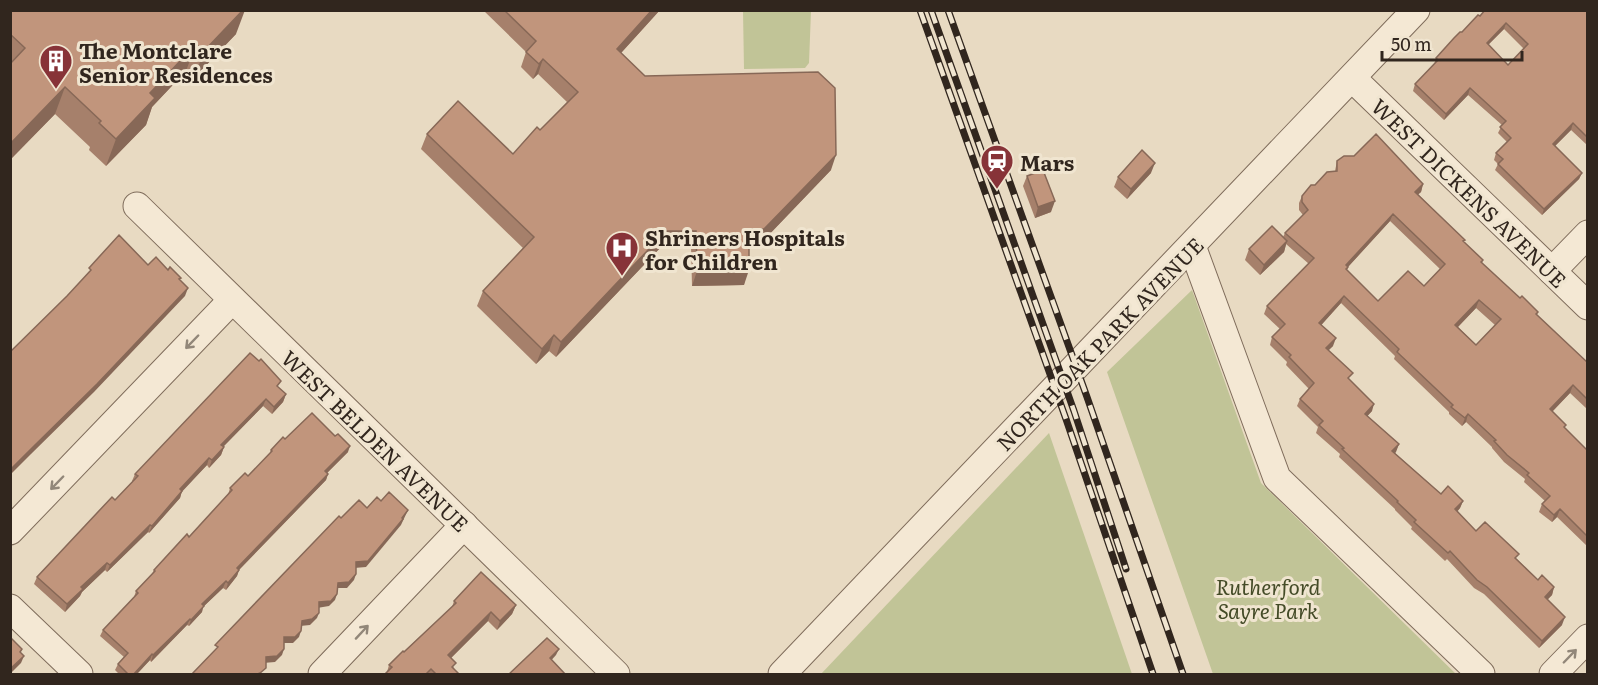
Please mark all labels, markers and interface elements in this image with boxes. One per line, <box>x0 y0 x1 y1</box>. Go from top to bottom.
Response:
scale bar <box>1382 24 1522 62</box>
text: 50 m <box>1391 30 1432 57</box>
place label: The Montclare Senior Residences <box>79 34 273 89</box>
building icon: The Montclare Senior Residences <box>38 43 74 90</box>
street label: WEST DICKENS AVENUE <box>1365 90 1575 294</box>
station icon: Mars <box>979 143 1015 190</box>
place label: Mars <box>1020 146 1074 177</box>
place label: Shriners Hospitals for Children <box>645 221 845 276</box>
street label: NORTH OAK PARK AVENUE <box>988 229 1210 457</box>
hospital icon: Shriners Hospitals for Children <box>604 230 640 277</box>
one-way arrow <box>184 334 199 349</box>
street label: WEST BELDEN AVENUE <box>275 342 477 538</box>
one-way arrow <box>49 475 64 490</box>
park label: Rutherford Sayre Park <box>1216 570 1320 625</box>
one-way arrow <box>355 625 369 640</box>
one-way arrow <box>1563 649 1577 664</box>

